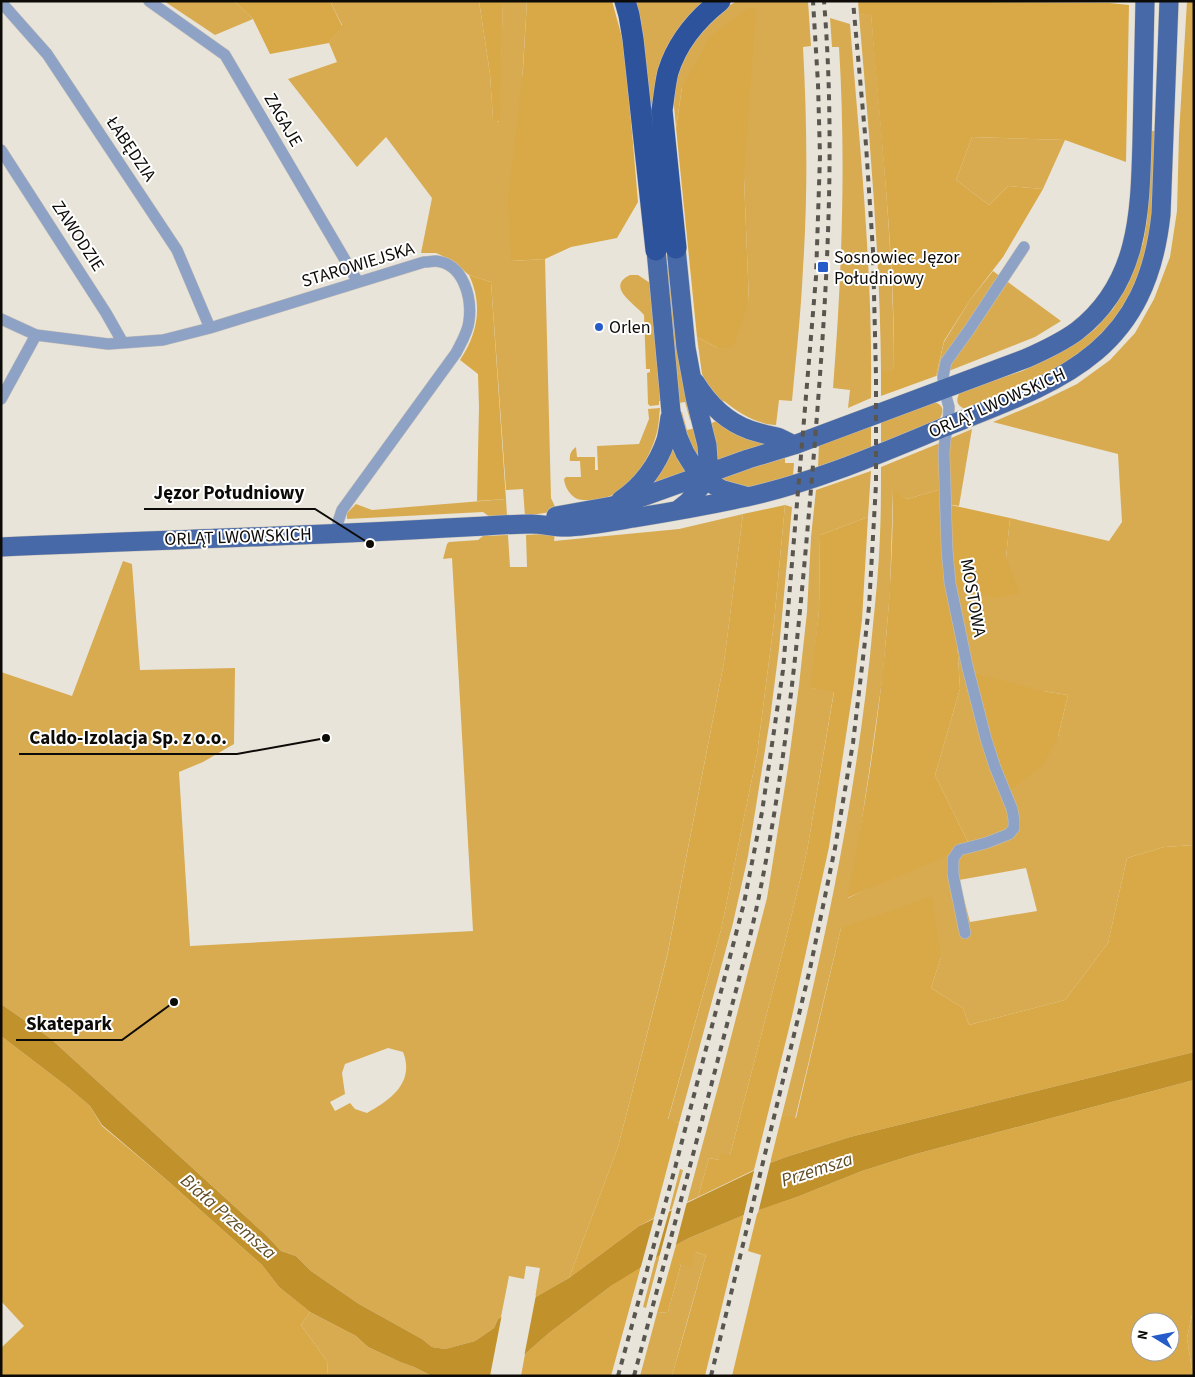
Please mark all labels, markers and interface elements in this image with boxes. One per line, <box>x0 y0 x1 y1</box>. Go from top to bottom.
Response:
street label: ZAGAJE <box>258 89 308 151</box>
street label: ŁABĘDZIA <box>99 111 162 187</box>
street label: ZAWODZIE <box>46 196 110 276</box>
street label: STAROWIEJSKA <box>299 236 418 294</box>
place label: Sosnowiec Jęzor Południowy <box>834 245 960 291</box>
marker: Sosnowiec Jęzor Południowy <box>816 260 830 274</box>
place label: Orlen <box>609 315 651 340</box>
marker: Orlen <box>593 321 605 333</box>
street label: ORLĄT LWOWSKICH <box>925 362 1069 444</box>
callout: Jęzor Południowy <box>144 475 315 509</box>
text: Jęzor Południowy <box>154 480 305 507</box>
street label: ORLĄT LWOWSKICH <box>164 522 312 552</box>
street label: MOSTOWA <box>954 557 992 639</box>
callout: Caldo-Izolacja Sp. z o.o. <box>19 720 237 754</box>
text: Caldo-Izolacja Sp. z o.o. <box>29 725 227 752</box>
callout: Skatepark <box>16 1006 122 1040</box>
text: Skatepark <box>26 1011 113 1038</box>
water label: Przemsza <box>778 1146 856 1194</box>
water label: Biała Przemsza <box>174 1168 282 1266</box>
north arrow <box>1130 1312 1180 1362</box>
text: N <box>1133 1329 1154 1341</box>

